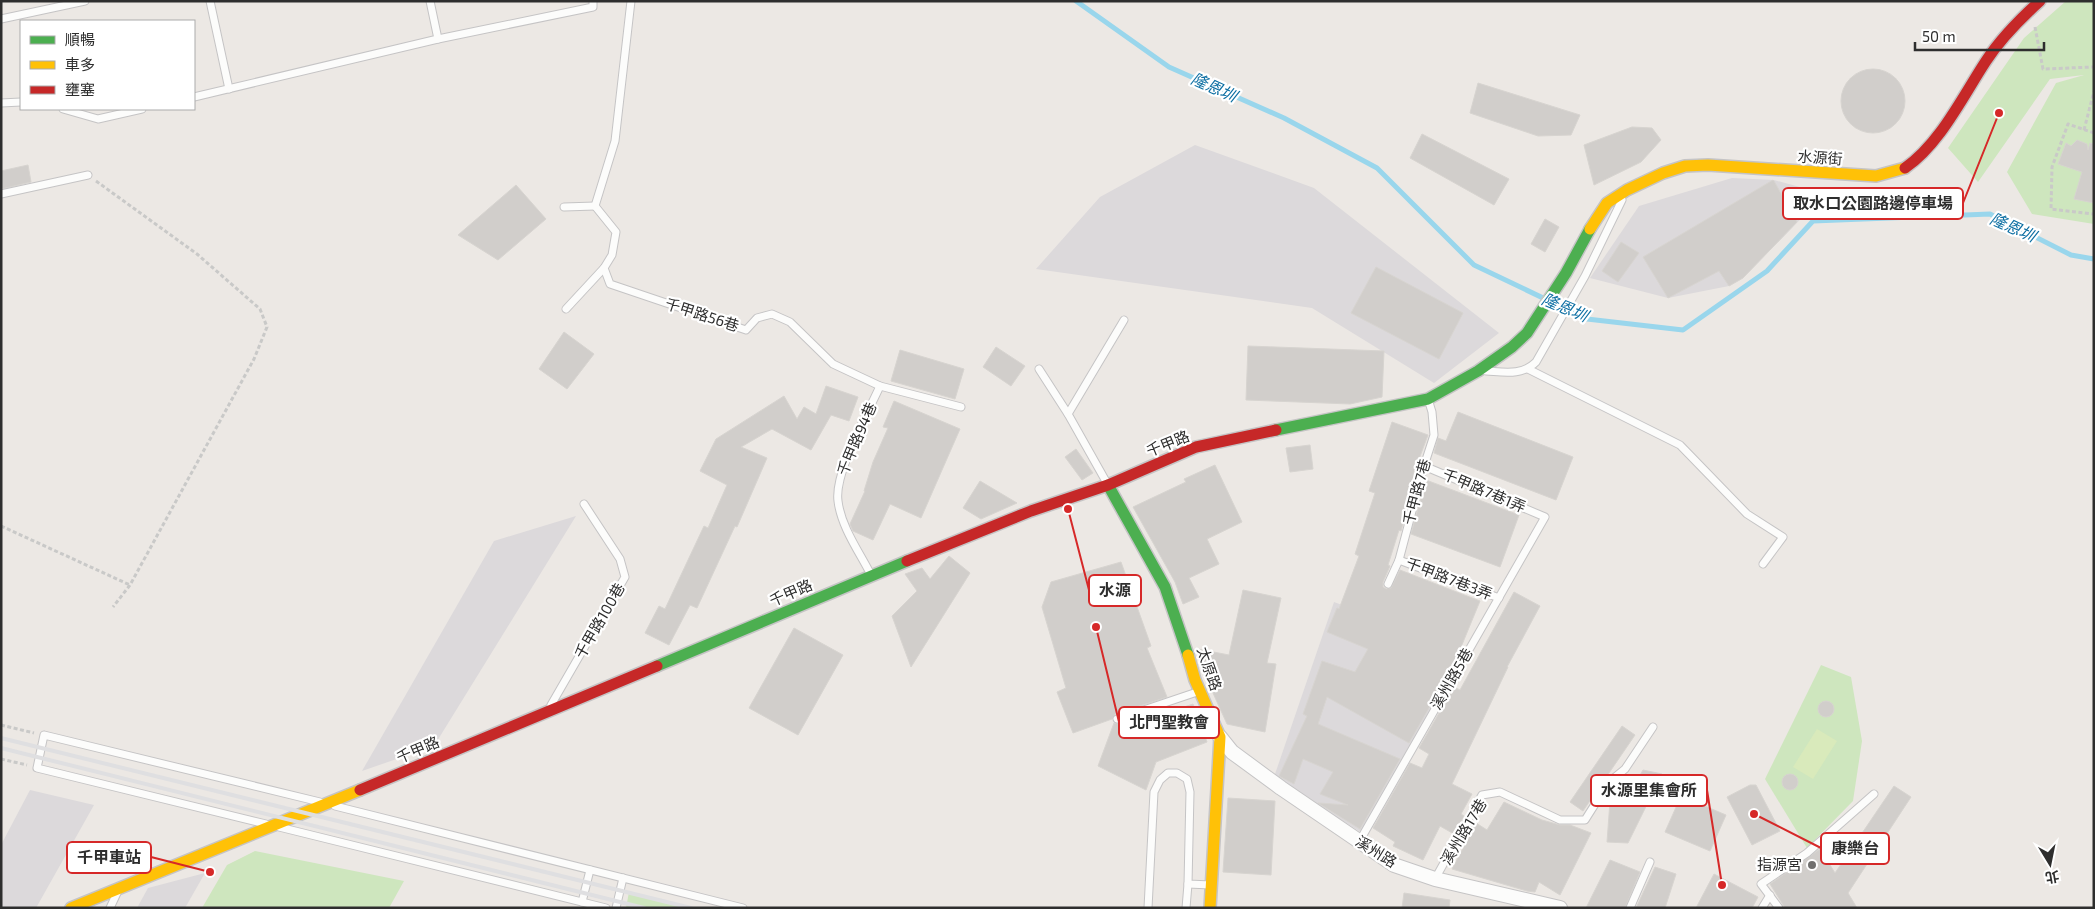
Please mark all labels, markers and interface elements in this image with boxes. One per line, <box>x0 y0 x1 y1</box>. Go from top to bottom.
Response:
legend <box>20 20 195 110</box>
scale bar <box>1915 20 2044 52</box>
text: 50 m <box>1922 27 1956 45</box>
text: 順暢 <box>65 30 95 48</box>
text: 車多 <box>65 55 95 73</box>
water label: 隆恩圳 <box>1188 68 1242 106</box>
text: 壅塞 <box>65 80 95 98</box>
street label: 水源街 <box>1797 146 1843 168</box>
callout: 取水口公園路邊停車場 <box>1783 188 1963 219</box>
text: 取水口公園路邊停車場 <box>1793 193 1953 212</box>
water label: 隆恩圳 <box>1987 208 2041 246</box>
water label: 隆恩圳 <box>1539 288 1593 325</box>
street label: 千甲路56巷 <box>663 294 742 334</box>
street label: 千甲路94巷 <box>833 399 880 478</box>
street label: 千甲路 <box>1143 426 1192 460</box>
street label: 千甲路7巷 <box>1399 457 1433 527</box>
street label: 千甲路7巷1弄 <box>1440 464 1529 516</box>
street label: 千甲路7巷3弄 <box>1404 553 1495 603</box>
street label: 千甲路 <box>766 575 815 609</box>
callout: 水源 <box>1089 575 1141 606</box>
street label: 千甲路100巷 <box>570 580 628 661</box>
text: 水源 <box>1099 580 1131 599</box>
street label: 太原路 <box>1194 644 1226 693</box>
street label: 溪州路5巷 <box>1426 645 1476 712</box>
callout: 北門聖教會 <box>1119 707 1219 738</box>
text: 北門聖教會 <box>1129 712 1209 731</box>
street label: 千甲路 <box>393 732 442 766</box>
callout: 水源里集會所 <box>1591 775 1707 806</box>
text: 水源里集會所 <box>1601 780 1697 799</box>
street label: 溪州路17巷 <box>1436 795 1490 868</box>
street label: 溪州路 <box>1353 832 1400 871</box>
callout: 康樂台 <box>1821 833 1889 864</box>
text: 康樂台 <box>1831 838 1879 857</box>
north arrow <box>2025 839 2075 889</box>
callout: 千甲車站 <box>67 842 151 873</box>
text: 千甲車站 <box>77 847 141 866</box>
place label: 指源宮 <box>1757 855 1802 873</box>
marker: 指源宮 <box>1806 859 1818 871</box>
text: 北 <box>2044 868 2061 887</box>

